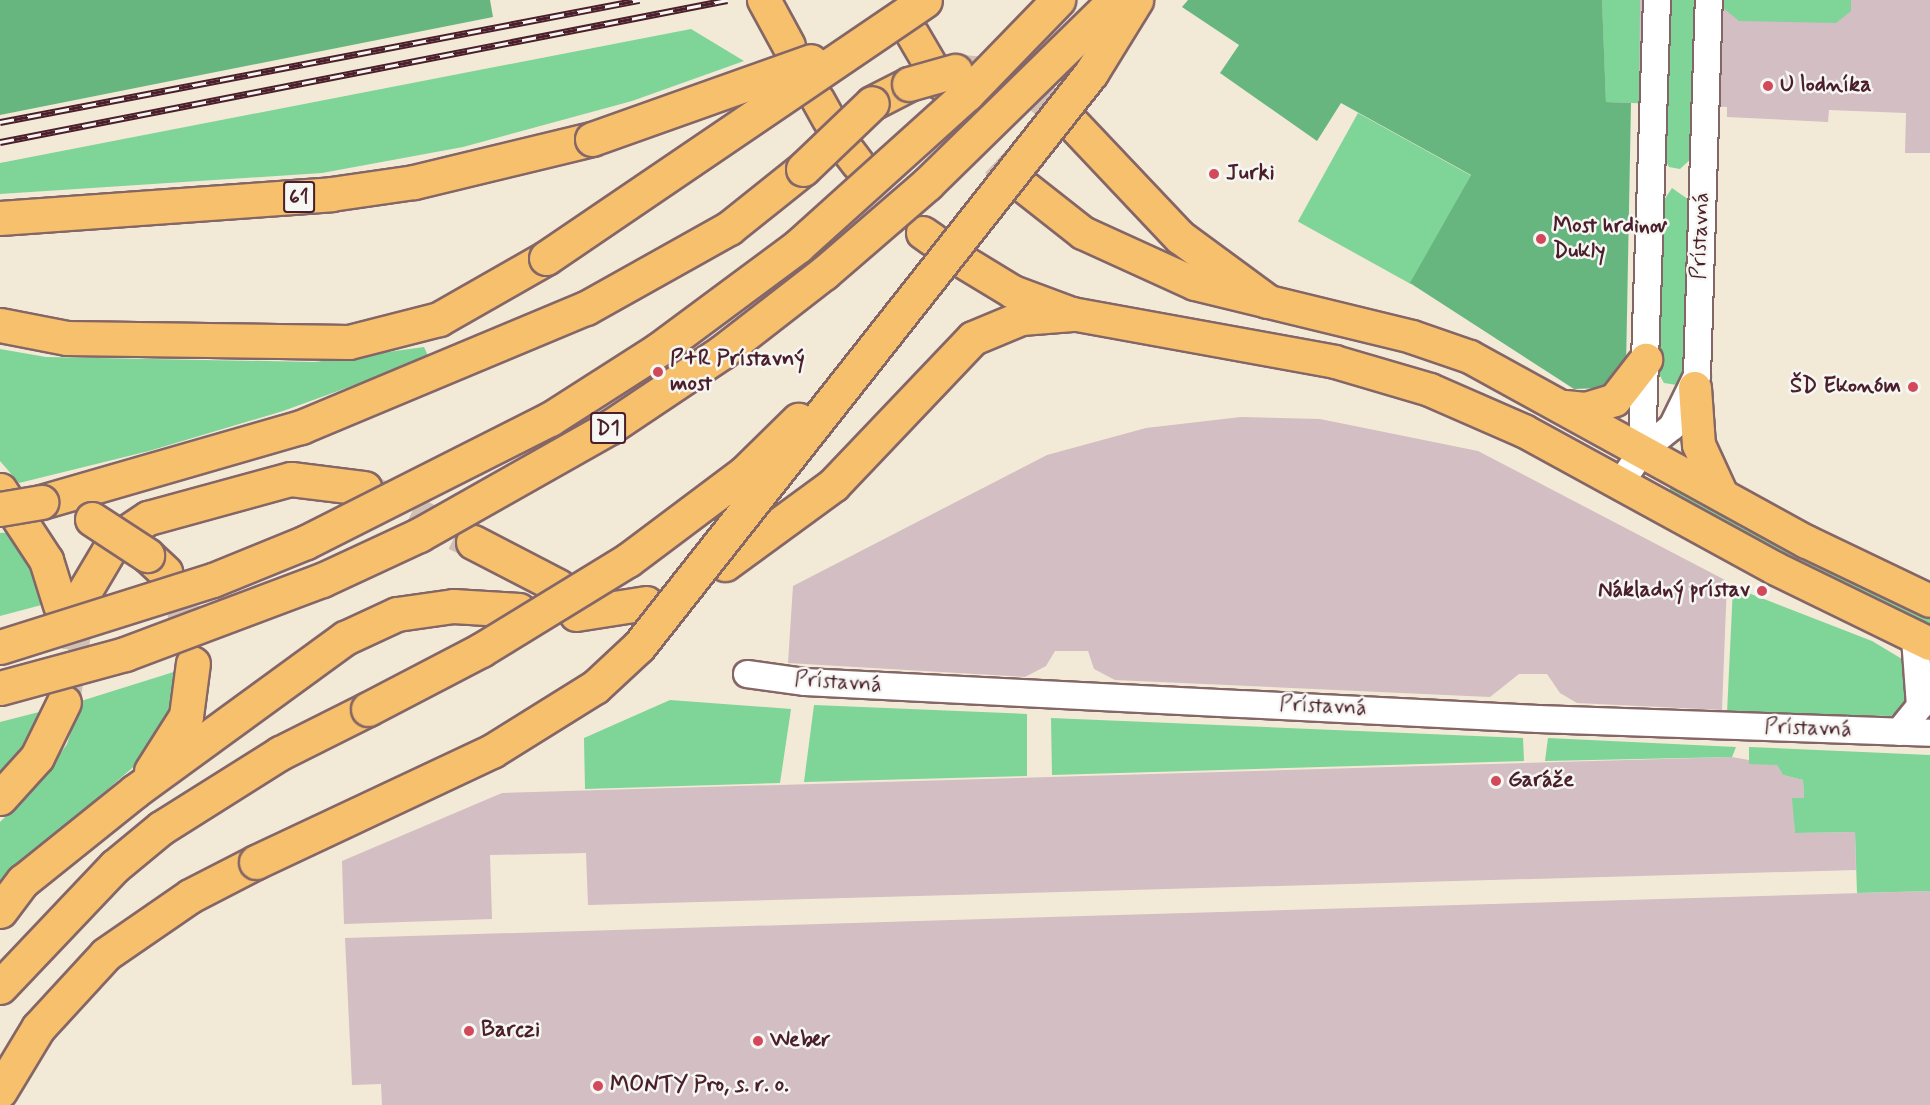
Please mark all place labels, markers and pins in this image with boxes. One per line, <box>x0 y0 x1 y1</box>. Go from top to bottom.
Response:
place label: U lodníka <box>1780 73 1872 99</box>
marker: U lodníka <box>1761 79 1775 93</box>
place label: Jurki <box>1226 161 1275 187</box>
marker: Jurki <box>1207 167 1221 181</box>
place label: Most hrdinov Dukly <box>1553 213 1667 264</box>
marker: Most hrdinov Dukly <box>1534 232 1548 246</box>
place label: P+R Prístavný most <box>670 346 804 398</box>
marker: P+R Prístavný most <box>651 365 665 379</box>
place label: ŠD Ekonóm <box>1796 374 1901 400</box>
marker: ŠD Ekonóm <box>1906 380 1920 394</box>
place label: Nákladný prístav <box>1598 578 1750 604</box>
marker: Nákladný prístav <box>1755 584 1769 598</box>
place label: Garáže <box>1508 768 1574 794</box>
marker: Garáže <box>1489 774 1503 788</box>
place label: Barczi <box>481 1018 540 1044</box>
marker: Barczi <box>462 1024 476 1038</box>
place label: Weber <box>770 1028 830 1054</box>
marker: Weber <box>751 1034 765 1048</box>
place label: MONTY Pro, s. r. o. <box>610 1073 789 1099</box>
marker: MONTY Pro, s. r. o. <box>591 1079 605 1093</box>

